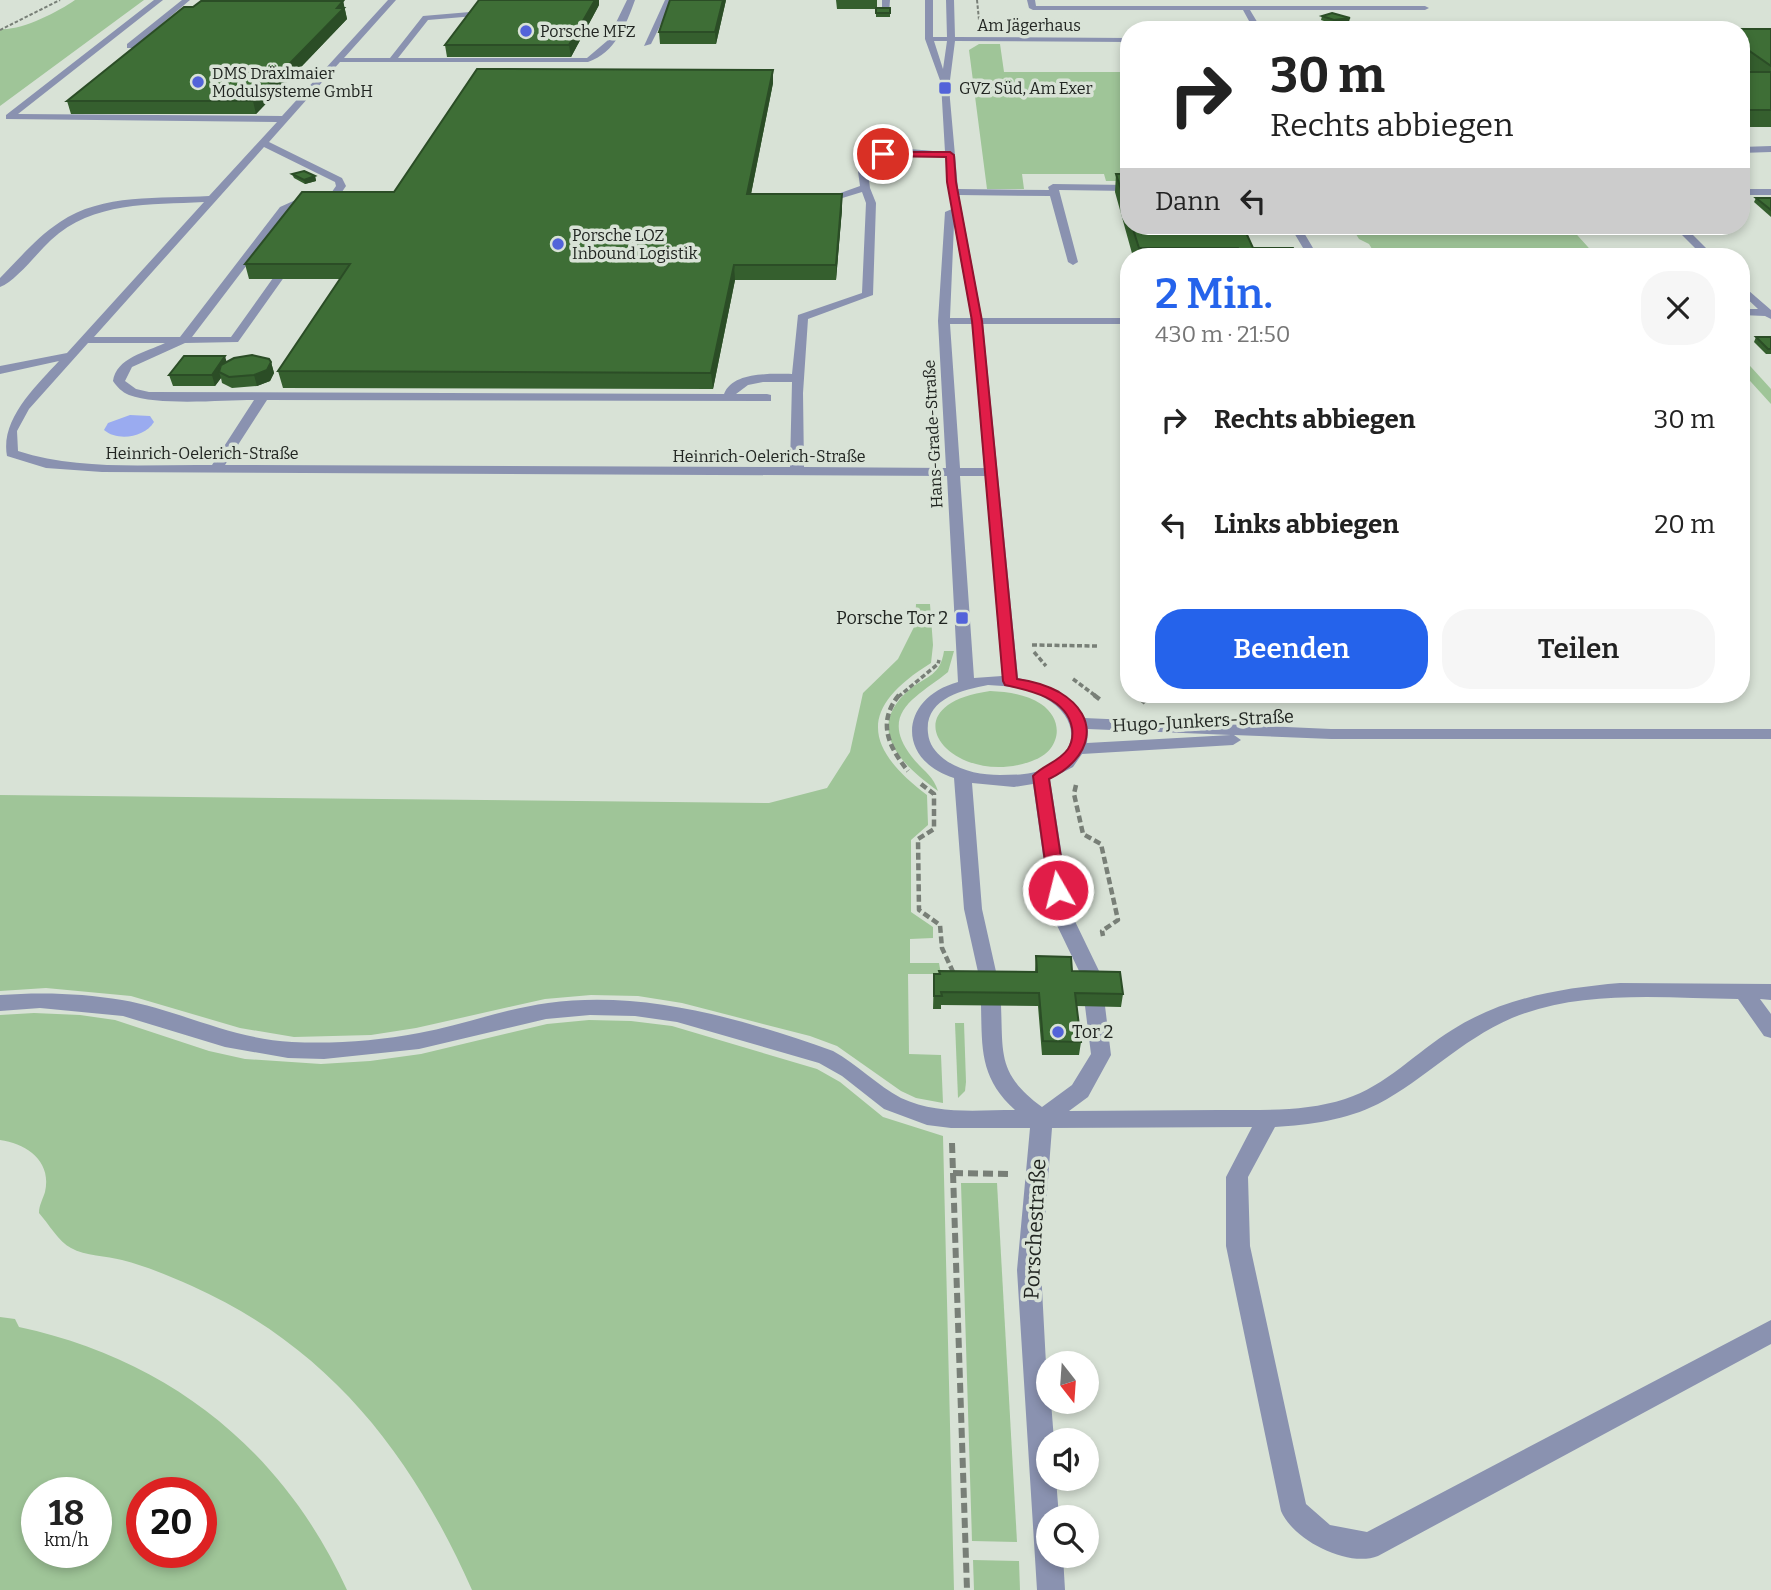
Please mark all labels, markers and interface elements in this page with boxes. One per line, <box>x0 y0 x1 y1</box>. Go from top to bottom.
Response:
street label: Am Jägerhaus <box>977 16 1081 35</box>
place label: Porsche MFZ <box>540 22 636 41</box>
marker: Porsche MFZ <box>518 23 534 39</box>
text: 30 m <box>1270 46 1385 105</box>
icon: right <box>1155 49 1246 140</box>
place label: DMS Dräxlmaier Modulsysteme GmbH <box>212 64 373 101</box>
marker: DMS Dräxlmaier Modulsysteme GmbH <box>190 74 206 90</box>
place label: GVZ Süd, Am Exer <box>959 79 1093 98</box>
marker: GVZ Süd, Am Exer <box>937 80 953 96</box>
text: Rechts abbiegen <box>1270 106 1513 144</box>
pin <box>853 124 913 184</box>
icon: arrive <box>864 135 902 173</box>
icon: left <box>1234 182 1272 220</box>
text: Dann <box>1155 186 1220 217</box>
place label: Porsche LOZ Inbound Logistik <box>572 226 698 263</box>
marker: Porsche LOZ Inbound Logistik <box>550 236 566 252</box>
text: 2 Min. <box>1155 269 1273 319</box>
button: close <box>1641 271 1715 345</box>
text: 430 m · 21:50 <box>1155 320 1291 348</box>
street label: Hans-Grade-Straße <box>920 359 946 509</box>
icon: right <box>1155 401 1193 439</box>
text: Rechts abbiegen <box>1214 404 1416 435</box>
text: 30 m <box>1654 404 1715 435</box>
street label: Heinrich-Oelerich-Straße <box>105 444 299 463</box>
street label: Heinrich-Oelerich-Straße <box>672 447 866 466</box>
icon: left <box>1155 506 1193 544</box>
text: Links abbiegen <box>1214 509 1399 540</box>
text: 20 m <box>1654 509 1715 540</box>
place label: Porsche Tor 2 <box>836 607 948 629</box>
button: Beenden <box>1155 609 1428 689</box>
button: Teilen <box>1442 609 1715 689</box>
marker: Porsche Tor 2 <box>954 610 970 626</box>
street label: Hugo-Junkers-Straße <box>1112 705 1294 737</box>
position arrow <box>1021 853 1095 927</box>
place label: Tor 2 <box>1072 1021 1113 1043</box>
marker: Tor 2 <box>1050 1024 1066 1040</box>
street label: Porschestraße <box>1018 1158 1052 1300</box>
north arrow <box>1036 1351 1099 1414</box>
map controls <box>1036 1351 1099 1568</box>
button: sound <box>1036 1428 1099 1491</box>
speed limit sign: 20 <box>126 1477 217 1568</box>
text: 18 <box>48 1492 85 1534</box>
button: search <box>1036 1505 1099 1568</box>
text: km/h <box>44 1529 89 1551</box>

